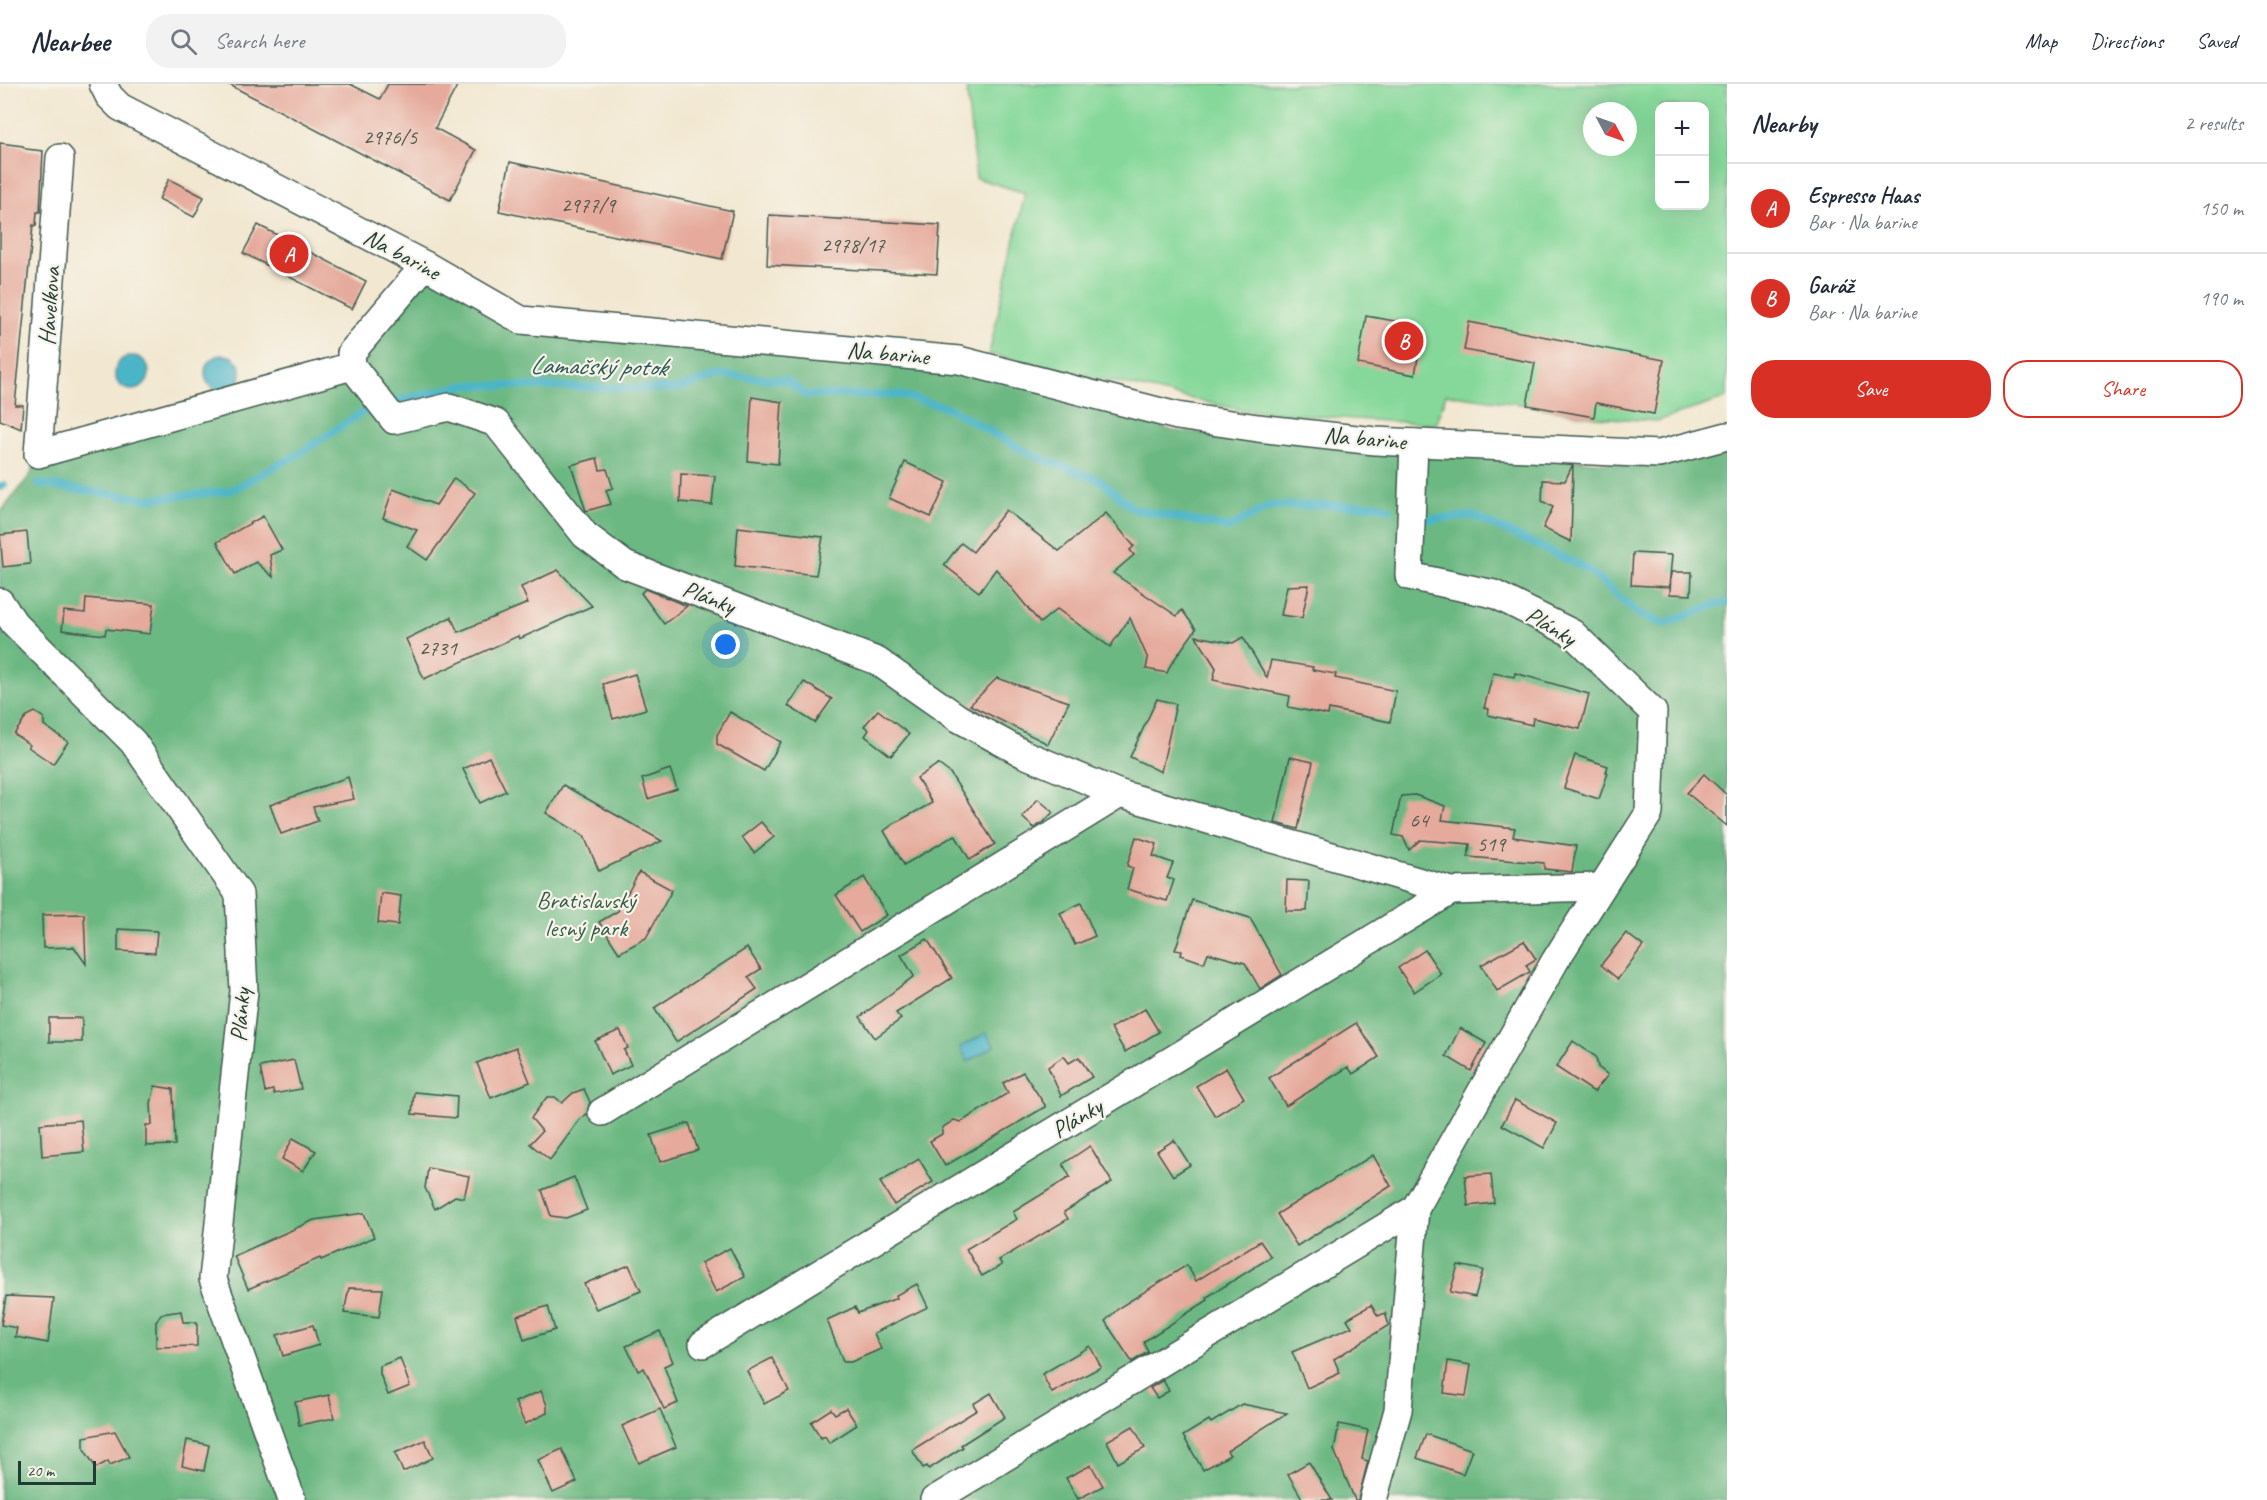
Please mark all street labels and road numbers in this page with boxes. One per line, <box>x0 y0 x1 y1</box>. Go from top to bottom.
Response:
street label: Na barine <box>359 221 447 288</box>
street label: Havelkova <box>31 264 67 346</box>
street label: Na barine <box>846 334 933 372</box>
street label: Na barine <box>1323 419 1410 457</box>
street label: Plánky <box>679 573 741 621</box>
street label: Plánky <box>1520 599 1583 654</box>
street label: Plánky <box>223 985 257 1043</box>
street label: Plánky <box>1046 1090 1109 1145</box>

